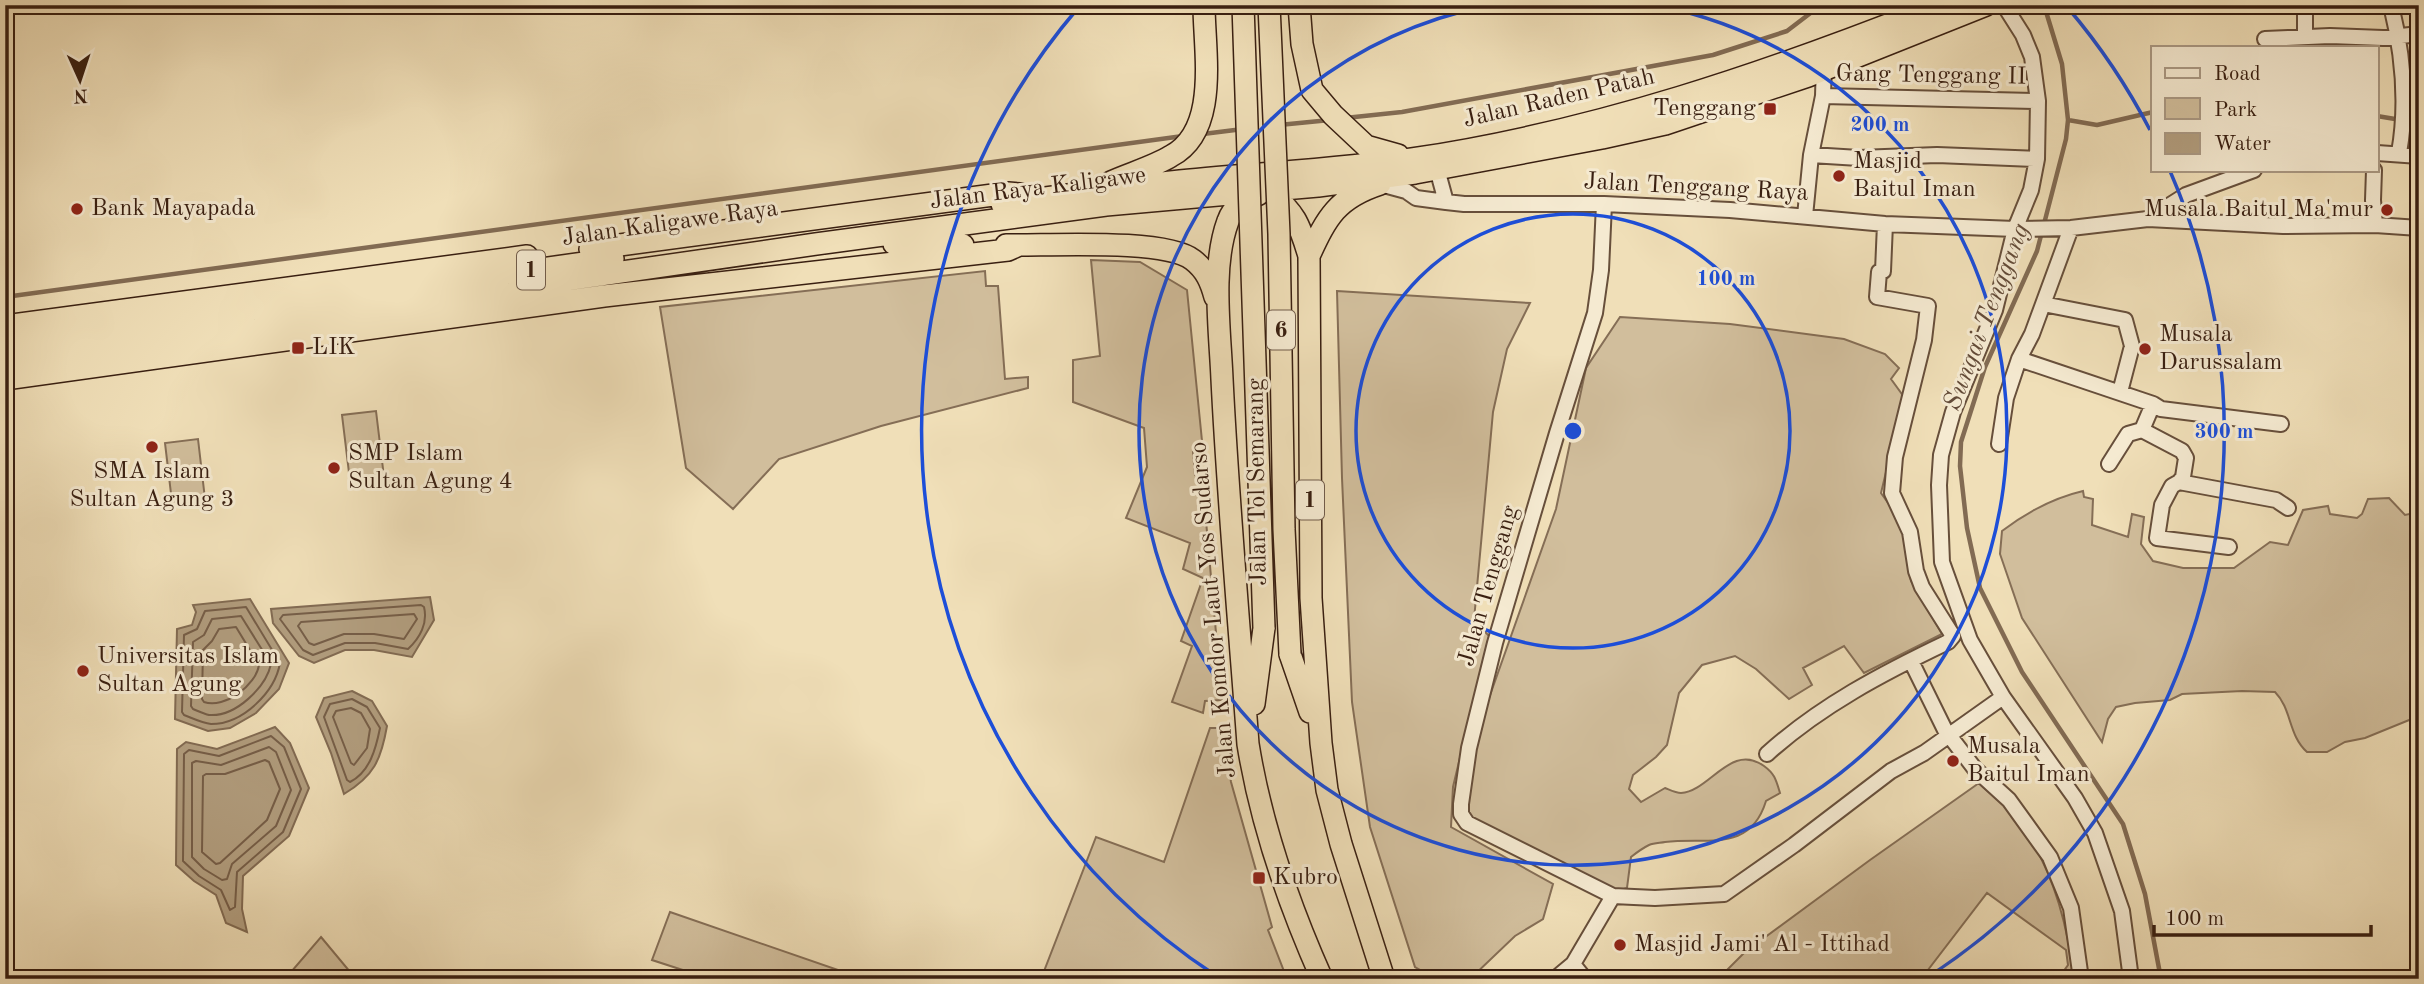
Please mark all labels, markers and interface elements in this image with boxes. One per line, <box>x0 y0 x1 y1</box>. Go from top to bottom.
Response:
north arrow <box>46 46 116 116</box>
legend <box>2151 46 2378 172</box>
street label: Gang Tenggang II <box>1836 62 2026 90</box>
text: Road <box>2214 64 2261 85</box>
street label: Jalan Raden Patah <box>1461 65 1657 133</box>
text: N <box>73 85 89 104</box>
place label: Tenggang <box>1653 97 1756 121</box>
text: Park <box>2214 100 2257 121</box>
marker: Tenggang <box>1762 101 1778 117</box>
text: 200 m <box>1850 115 1910 136</box>
text: Water <box>2214 134 2271 155</box>
place label: Masjid Baitul Iman <box>1853 150 1976 202</box>
street label: Jalan Raya Kaligawe <box>928 164 1148 214</box>
marker: Masjid Baitul Iman <box>1831 168 1847 184</box>
street label: Jalan Tenggang Raya <box>1583 170 1809 206</box>
place label: Bank Mayapada <box>91 197 256 221</box>
street label: Jalan Kaligawe Raya <box>561 197 780 251</box>
place label: Musala Baitul Ma'mur <box>2144 198 2373 222</box>
marker: Bank Mayapada <box>69 201 85 217</box>
marker: Musala Baitul Ma'mur <box>2379 202 2395 218</box>
water label: Sungai Tenggang <box>1939 220 2035 414</box>
road number: 1 <box>517 250 545 290</box>
text: 100 m <box>1696 269 1756 290</box>
road number: 6 <box>1267 310 1295 350</box>
place label: Musala Darussalam <box>2159 323 2282 375</box>
place label: LIK <box>312 336 356 360</box>
marker: LIK <box>290 340 306 356</box>
marker: Musala Darussalam <box>2137 341 2153 357</box>
street label: Jalan Tol Semarang <box>1244 378 1272 586</box>
centre of rings <box>1561 419 1585 443</box>
text: 300 m <box>2194 422 2254 443</box>
marker: SMA Islam Sultan Agung 3 <box>144 439 160 455</box>
street label: Jalan Komdor Laut Yos Sudarso <box>1187 441 1241 779</box>
place label: SMP Islam Sultan Agung 4 <box>348 442 513 494</box>
place label: SMA Islam Sultan Agung 3 <box>70 460 234 512</box>
marker: SMP Islam Sultan Agung 4 <box>326 460 342 476</box>
road number: 1 <box>1296 480 1324 520</box>
street label: Jalan Tenggang <box>1455 503 1523 669</box>
place label: Universitas Islam Sultan Agung <box>97 645 279 697</box>
marker: Universitas Islam Sultan Agung <box>75 663 91 679</box>
place label: Musala Baitul Iman <box>1967 735 2090 787</box>
marker: Musala Baitul Iman <box>1945 753 1961 769</box>
place label: Kubro <box>1273 866 1338 890</box>
marker: Kubro <box>1251 870 1267 886</box>
scale bar <box>2154 893 2372 937</box>
text: 100 m <box>2165 909 2224 930</box>
place label: Masjid Jami' Al - Ittihad <box>1634 933 1890 957</box>
marker: Masjid Jami' Al - Ittihad <box>1612 937 1628 953</box>

